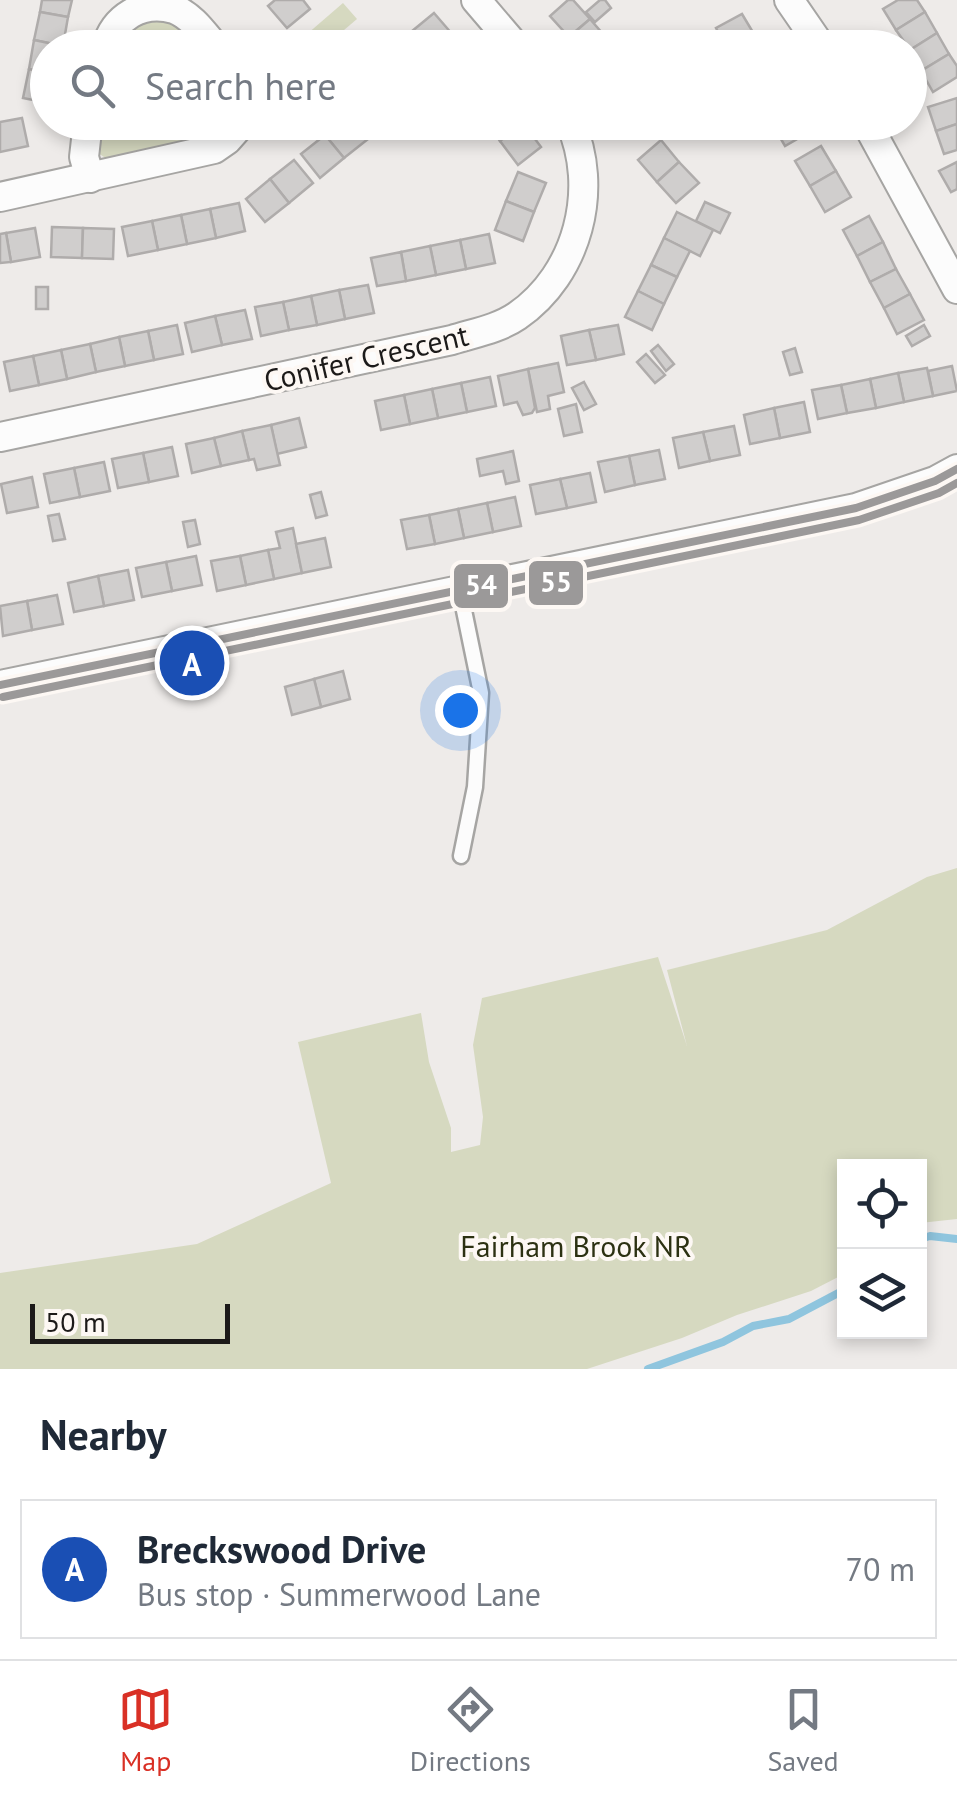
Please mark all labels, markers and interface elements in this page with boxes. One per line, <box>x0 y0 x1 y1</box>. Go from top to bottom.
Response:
search box <box>30 30 927 140</box>
icon: search <box>65 58 120 113</box>
text: Search here <box>145 61 337 110</box>
street label: Conifer Crescent <box>260 315 472 399</box>
line badge: 55 <box>527 559 585 607</box>
line badge: 54 <box>452 562 510 610</box>
text: 55 <box>540 563 572 600</box>
text: 54 <box>465 566 497 603</box>
pin: A <box>160 626 224 700</box>
your location <box>435 685 486 736</box>
map controls <box>837 1159 927 1339</box>
button: locate <box>837 1159 927 1249</box>
park label: Fairham Brook NR <box>460 1226 692 1265</box>
button: layers <box>837 1249 927 1339</box>
scale bar <box>30 1299 230 1344</box>
text: 50 m <box>45 1303 106 1340</box>
text: Nearby <box>40 1407 167 1462</box>
text: Breckswood Drive <box>137 1524 426 1573</box>
text: A <box>65 1548 84 1590</box>
text: 70 m <box>846 1548 915 1590</box>
text: Bus stop · Summerwood Lane <box>137 1573 541 1615</box>
tab: Map <box>118 1682 173 1779</box>
tab: Directions <box>410 1682 531 1779</box>
tab: Saved <box>767 1682 839 1779</box>

